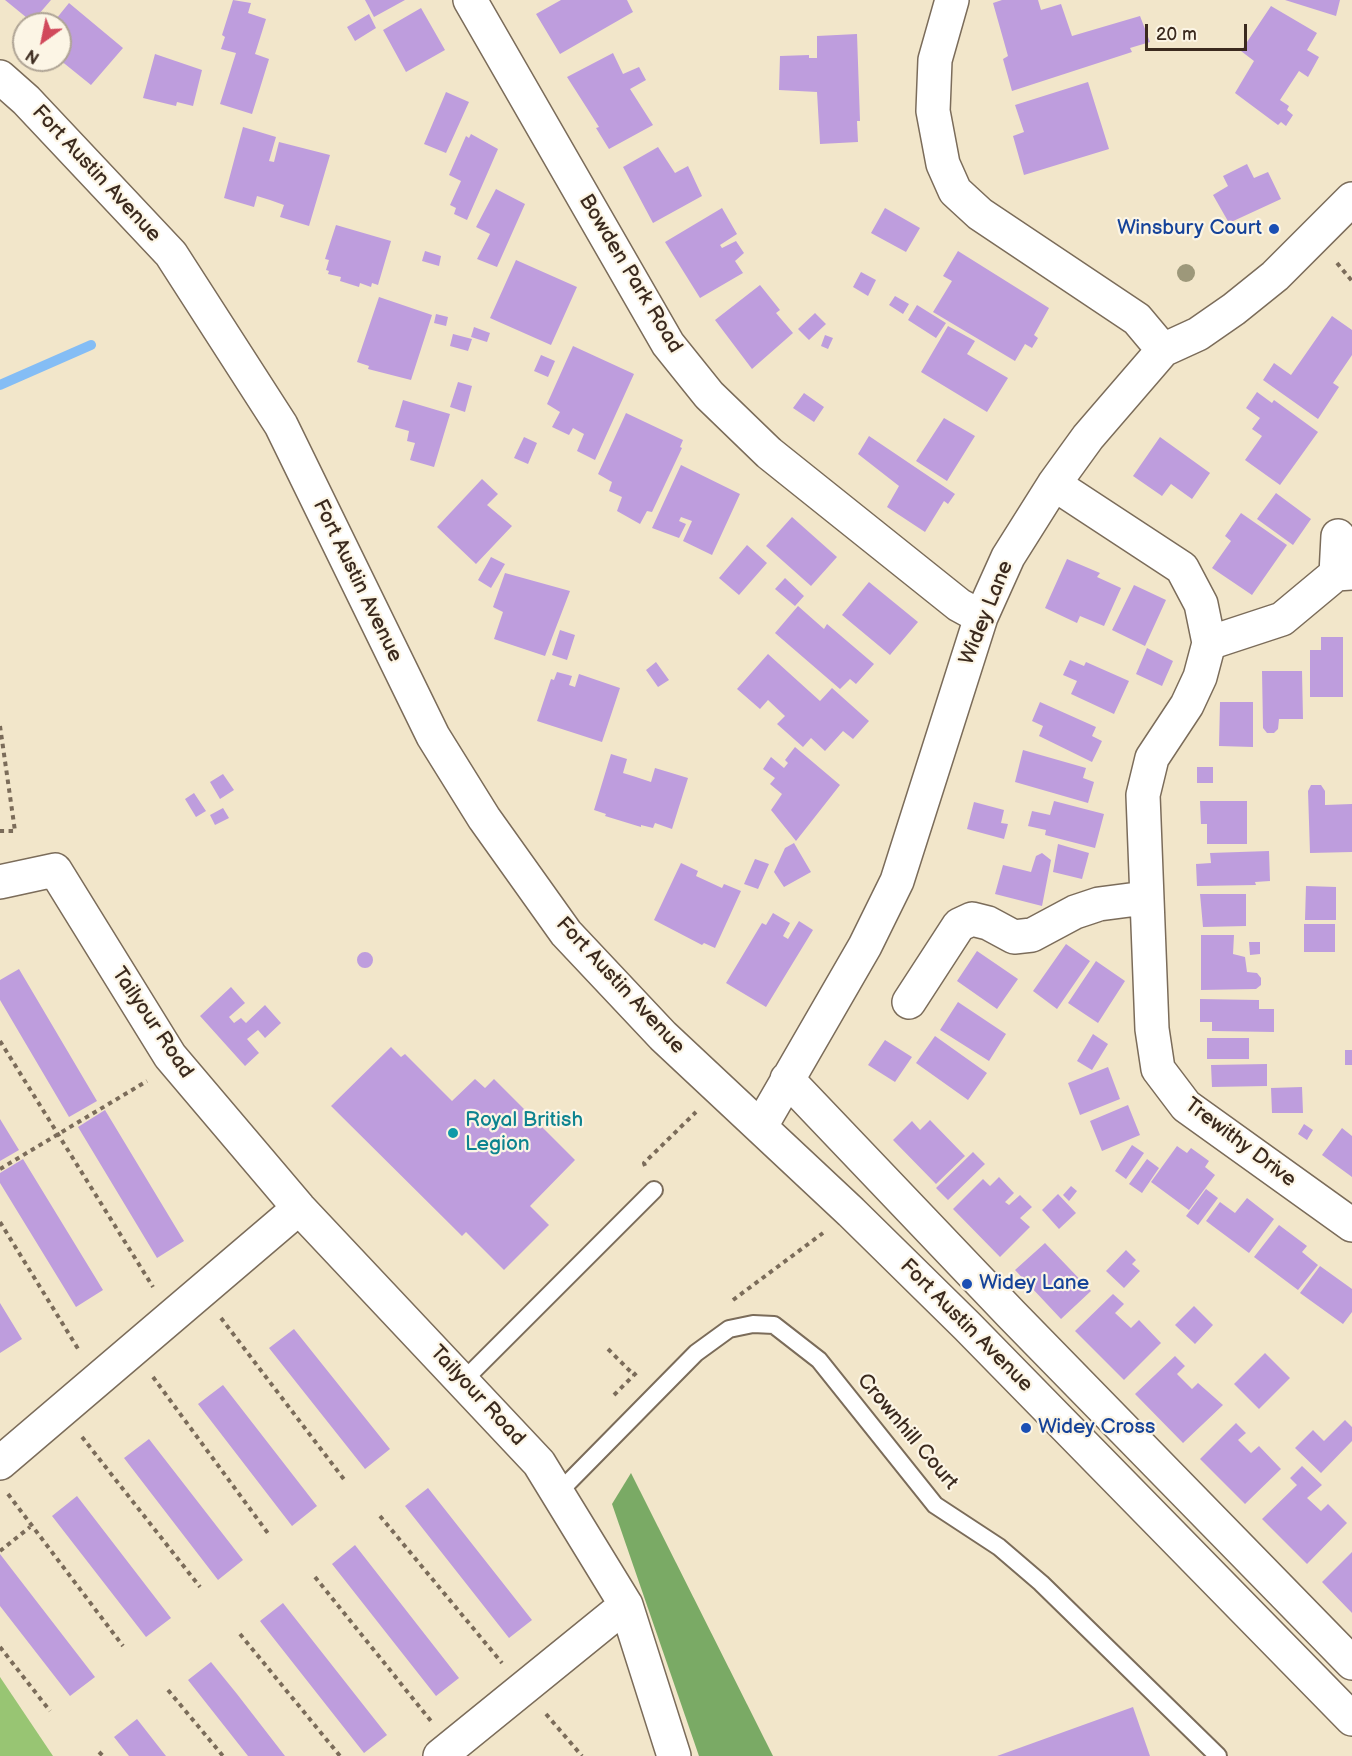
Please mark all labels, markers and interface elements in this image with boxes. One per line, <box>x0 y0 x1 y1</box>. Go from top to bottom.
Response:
north arrow <box>12 12 72 72</box>
scale bar <box>1148 12 1250 50</box>
text: 20 m <box>1156 24 1197 45</box>
text: N <box>23 45 43 67</box>
street label: Fort Austin Avenue <box>26 100 166 248</box>
street label: Bowden Park Road <box>573 190 687 358</box>
place label: Winsbury Court <box>1117 216 1262 242</box>
marker: Winsbury Court <box>1267 222 1281 236</box>
street label: Fort Austin Avenue <box>307 496 407 666</box>
street label: Widey Lane <box>955 557 1019 669</box>
street label: Fort Austin Avenue <box>550 912 690 1060</box>
street label: Tailyour Road <box>106 963 198 1083</box>
street label: Trewithy Drive <box>1179 1093 1301 1193</box>
place label: Royal British Legion <box>465 1108 583 1158</box>
marker: Royal British Legion <box>446 1126 460 1140</box>
street label: Fort Austin Avenue <box>894 1254 1038 1398</box>
place label: Widey Lane <box>979 1271 1089 1297</box>
marker: Widey Lane <box>960 1277 974 1291</box>
street label: Tailyour Road <box>424 1341 530 1451</box>
street label: Crownhill Court <box>851 1369 963 1495</box>
place label: Widey Cross <box>1038 1415 1155 1441</box>
marker: Widey Cross <box>1019 1421 1033 1435</box>

